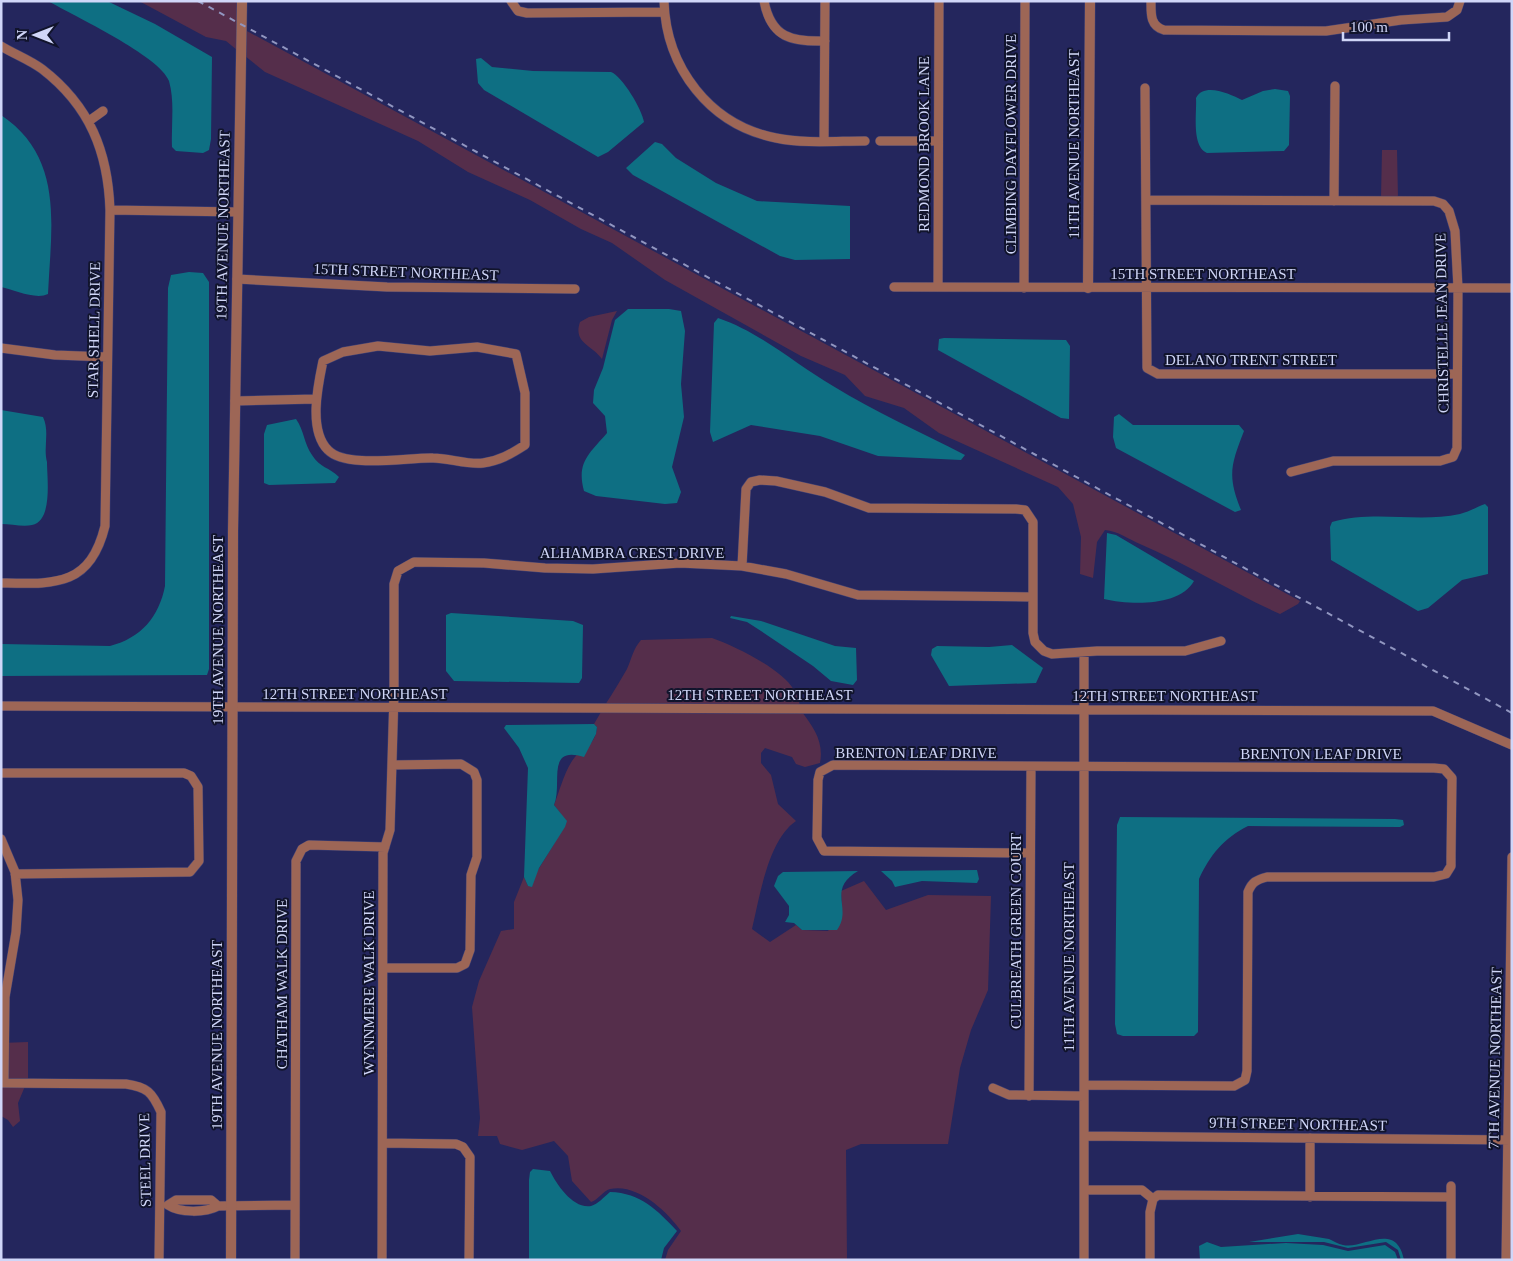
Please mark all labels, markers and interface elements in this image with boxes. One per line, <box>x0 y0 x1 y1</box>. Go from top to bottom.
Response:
north arrow <box>10 10 60 60</box>
scale bar <box>1343 10 1449 42</box>
text: 100 m <box>1350 19 1388 35</box>
text: N <box>15 30 30 40</box>
street label: CLIMBING DAYFLOWER DRIVE <box>1003 34 1019 254</box>
street label: 11TH AVENUE NORTHEAST <box>1066 49 1082 239</box>
street label: REDMOND BROOK LANE <box>916 56 932 232</box>
street label: 19TH AVENUE NORTHEAST <box>213 130 233 320</box>
street label: CHRISTELLE JEAN DRIVE <box>1432 233 1452 413</box>
street label: 15TH STREET NORTHEAST <box>313 261 499 283</box>
street label: STAR SHELL DRIVE <box>85 262 103 398</box>
street label: 15TH STREET NORTHEAST <box>1110 266 1296 282</box>
street label: DELANO TRENT STREET <box>1165 352 1337 368</box>
street label: 19TH AVENUE NORTHEAST <box>210 535 226 725</box>
street label: ALHAMBRA CREST DRIVE <box>540 545 724 561</box>
street label: 12TH STREET NORTHEAST <box>262 686 448 702</box>
street label: 12TH STREET NORTHEAST <box>667 687 853 703</box>
street label: 12TH STREET NORTHEAST <box>1072 688 1258 704</box>
street label: BRENTON LEAF DRIVE <box>835 745 997 761</box>
street label: BRENTON LEAF DRIVE <box>1240 746 1402 762</box>
street label: CULBREATH GREEN COURT <box>1008 833 1024 1029</box>
street label: 11TH AVENUE NORTHEAST <box>1061 862 1077 1052</box>
street label: WYNNMERE WALK DRIVE <box>361 891 377 1075</box>
street label: CHATHAM WALK DRIVE <box>274 899 290 1069</box>
street label: 19TH AVENUE NORTHEAST <box>209 940 225 1130</box>
street label: 7TH AVENUE NORTHEAST <box>1485 967 1505 1149</box>
street label: STEEL DRIVE <box>136 1113 154 1207</box>
street label: 9TH STREET NORTHEAST <box>1209 1114 1387 1134</box>

